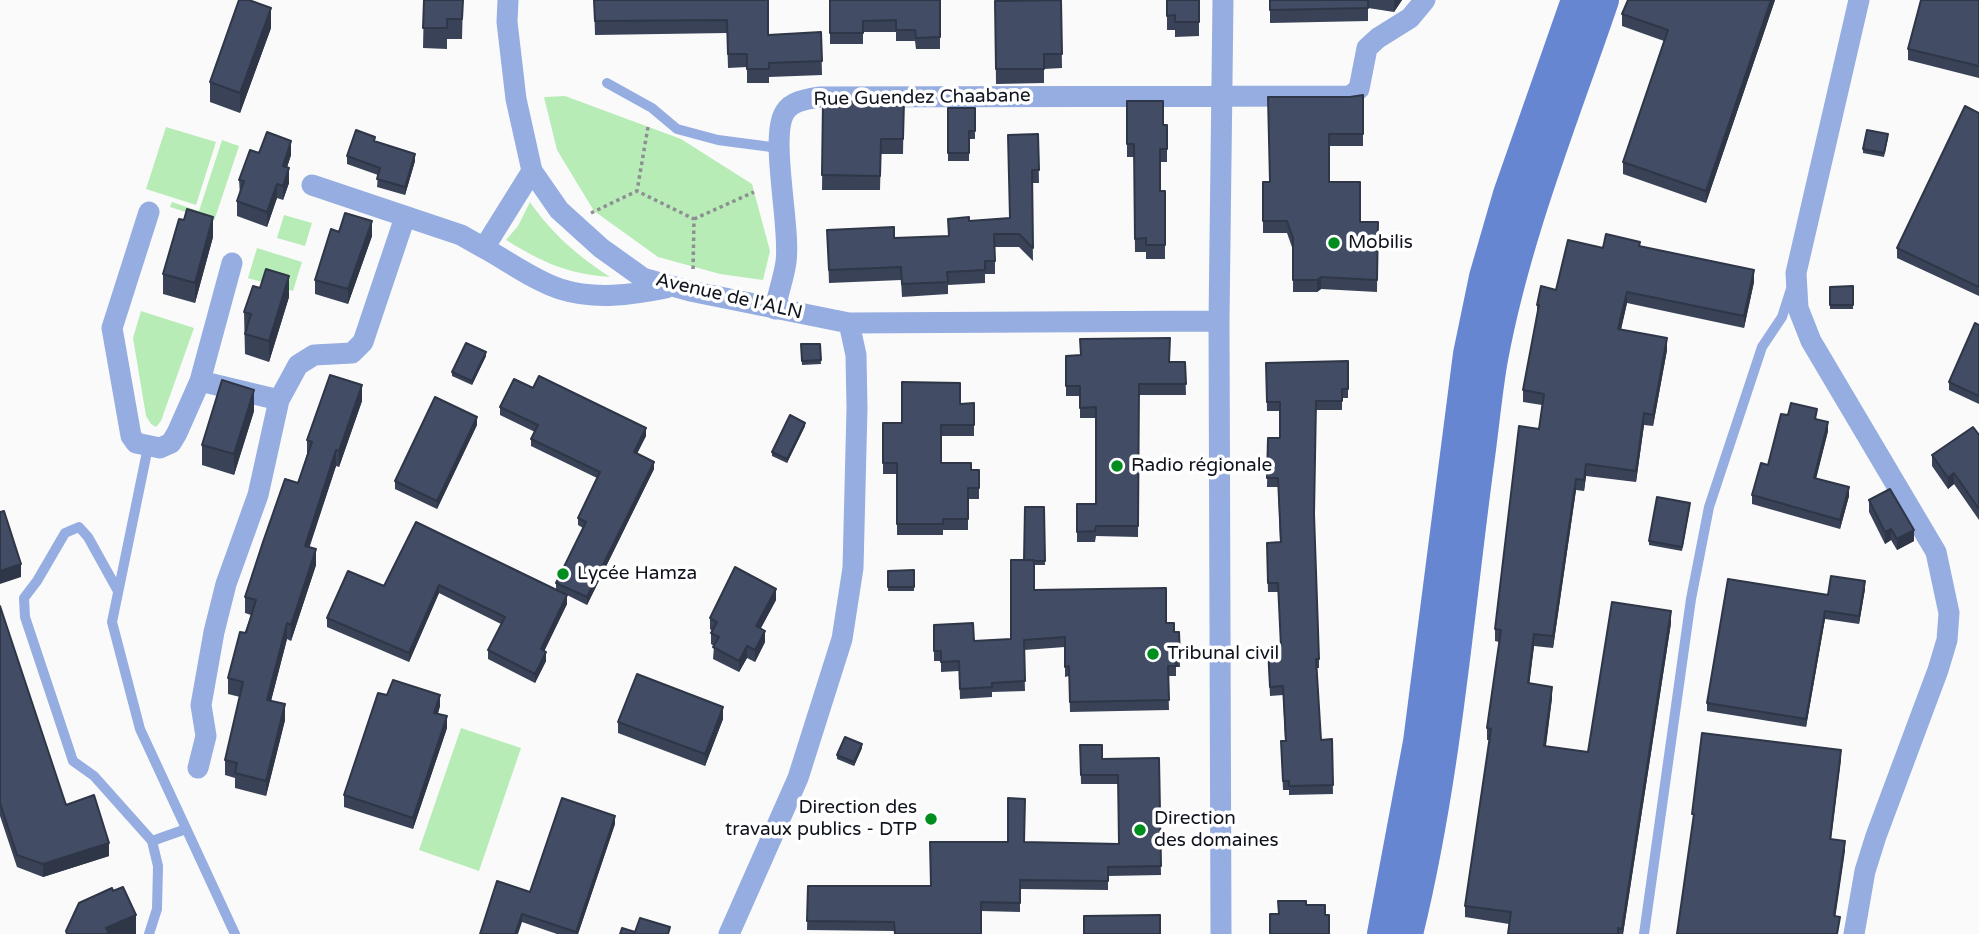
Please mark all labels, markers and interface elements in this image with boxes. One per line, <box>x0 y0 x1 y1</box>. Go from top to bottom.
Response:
street label: Rue Guendez Chaabane <box>813 85 1031 111</box>
place label: Mobilis <box>1348 232 1413 254</box>
marker: Mobilis <box>1326 235 1342 251</box>
street label: Avenue de l'ALN <box>653 269 805 325</box>
place label: Radio régionale <box>1131 455 1272 477</box>
marker: Radio régionale <box>1109 458 1125 474</box>
place label: Lycée Hamza <box>577 563 697 585</box>
marker: Lycée Hamza <box>555 566 571 582</box>
place label: Tribunal civil <box>1167 643 1279 665</box>
marker: Tribunal civil <box>1145 646 1161 662</box>
place label: Direction des travaux publics - DTP <box>725 797 917 841</box>
place label: Direction des domaines <box>1154 808 1279 852</box>
marker: Direction des travaux publics - DTP <box>923 811 939 827</box>
marker: Direction des domaines <box>1132 822 1148 838</box>

